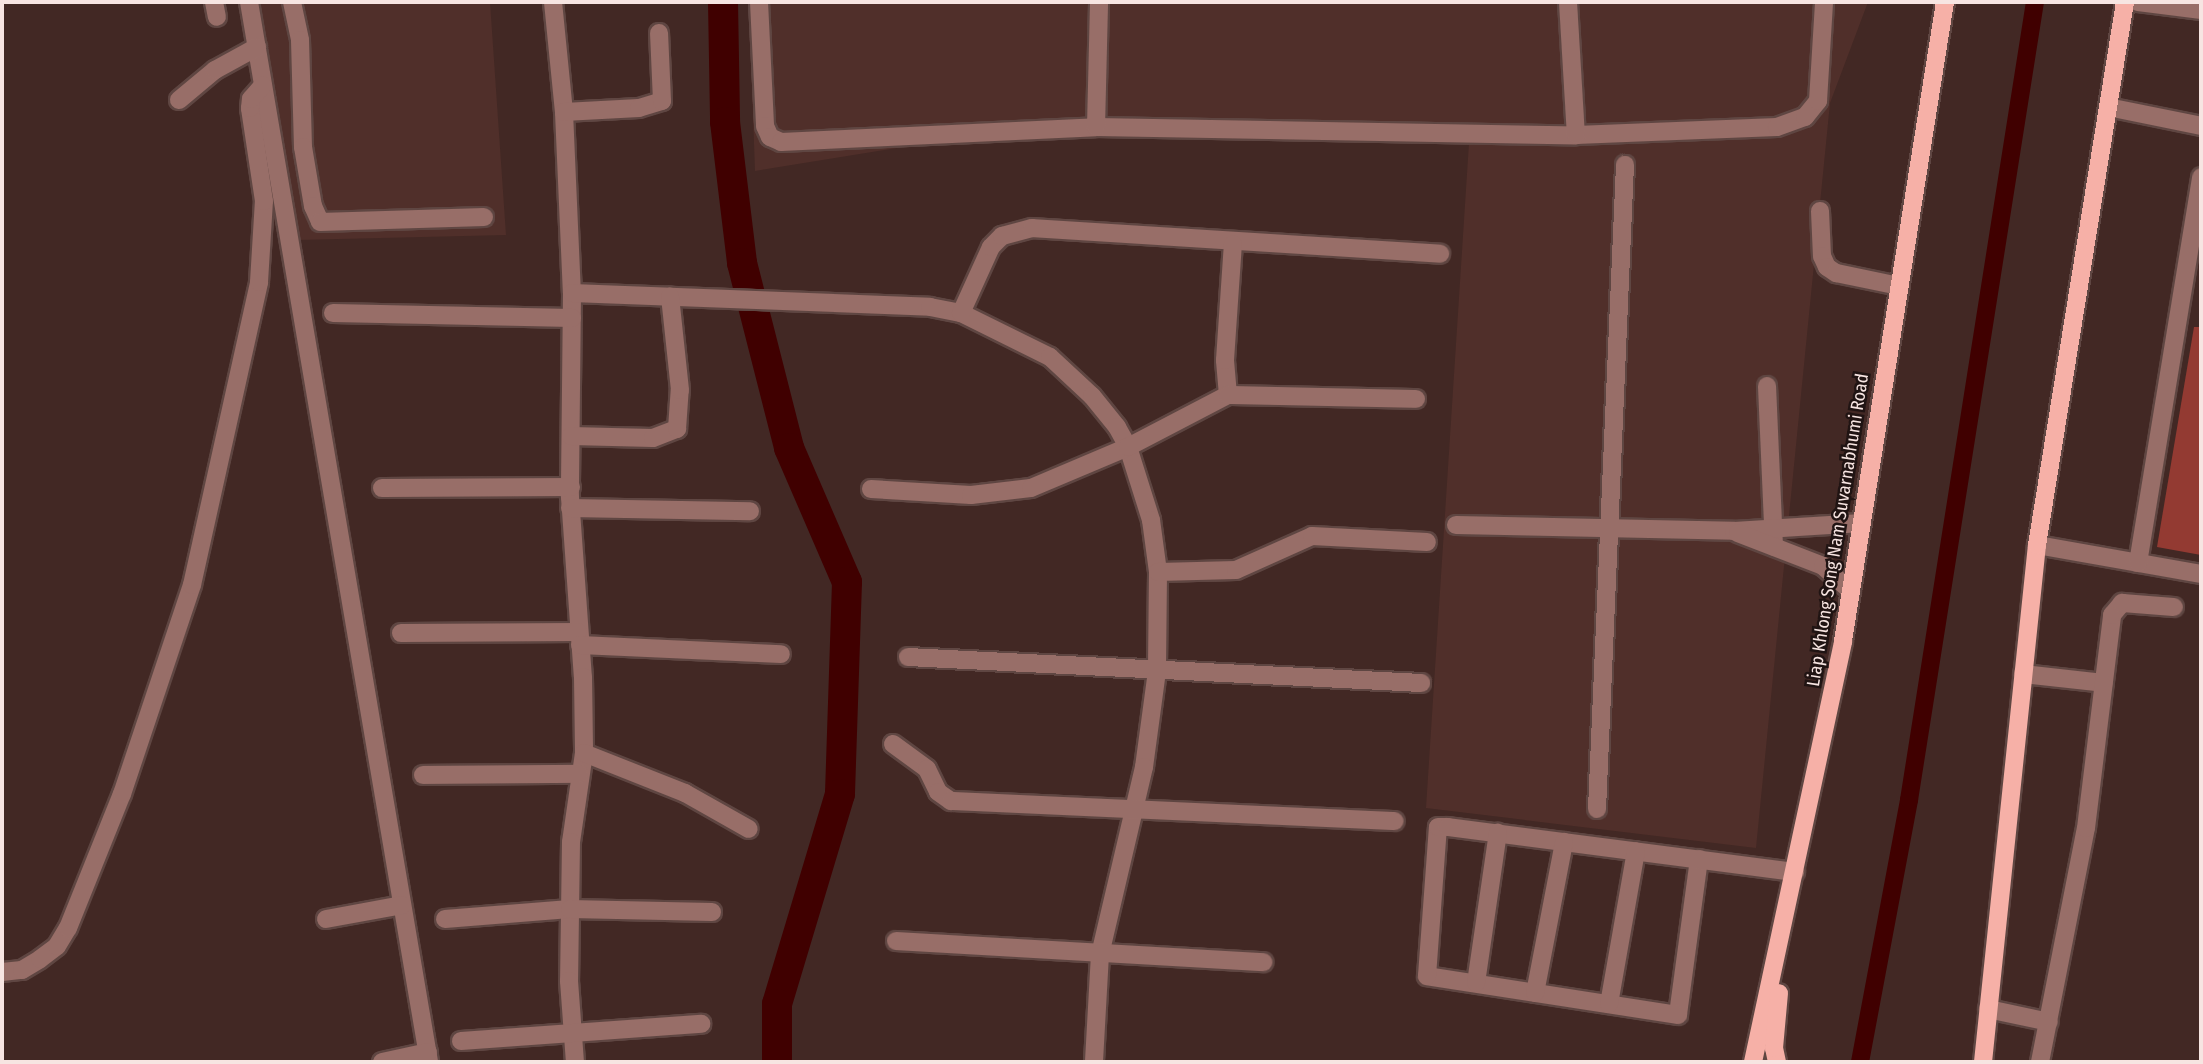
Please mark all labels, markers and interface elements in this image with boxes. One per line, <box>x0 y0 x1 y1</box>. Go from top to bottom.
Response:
street label: Liap Khlong Song Nam Suvarnabhumi Road <box>1803 372 1873 688</box>

